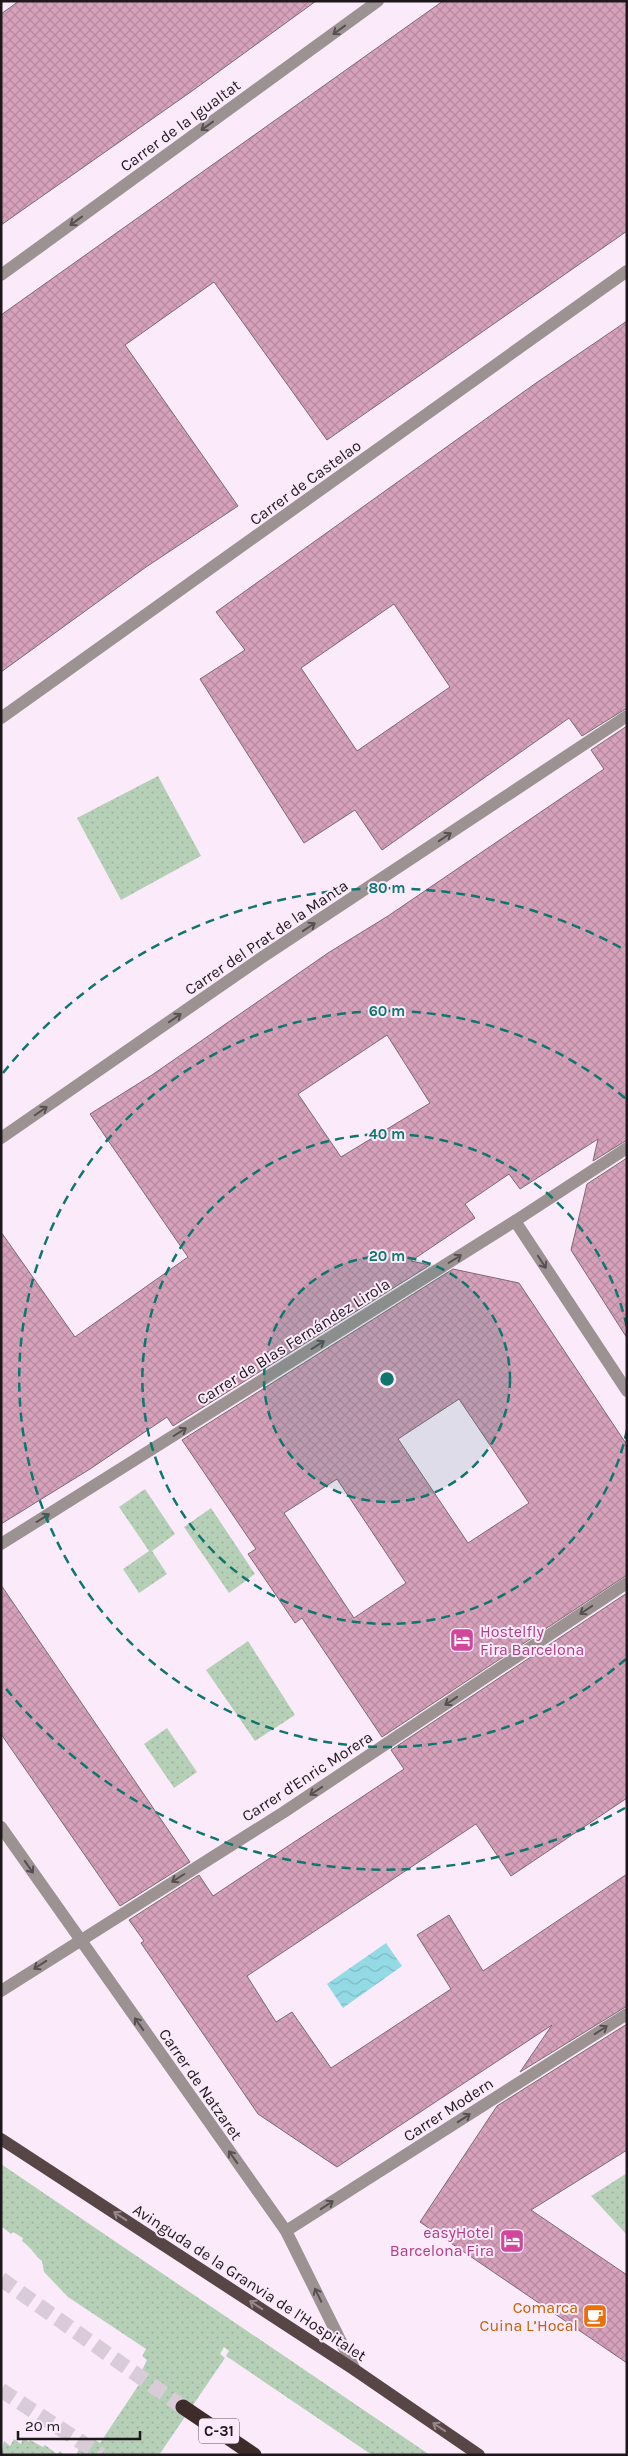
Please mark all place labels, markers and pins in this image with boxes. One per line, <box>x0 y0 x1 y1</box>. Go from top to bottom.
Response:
centre of rings <box>378 1370 396 1388</box>
place label: Hostelfly Fira Barcelona <box>480 1622 584 1659</box>
hotel icon: Hostelfly Fira Barcelona <box>449 1627 475 1653</box>
place label: easyHotel Barcelona Fira <box>390 2223 494 2260</box>
hotel icon: easyHotel Barcelona Fira <box>499 2228 525 2254</box>
place label: Comarca Cuina L’Hocal <box>480 2298 578 2335</box>
cafe icon: Comarca Cuina L’Hocal <box>582 2303 608 2329</box>

